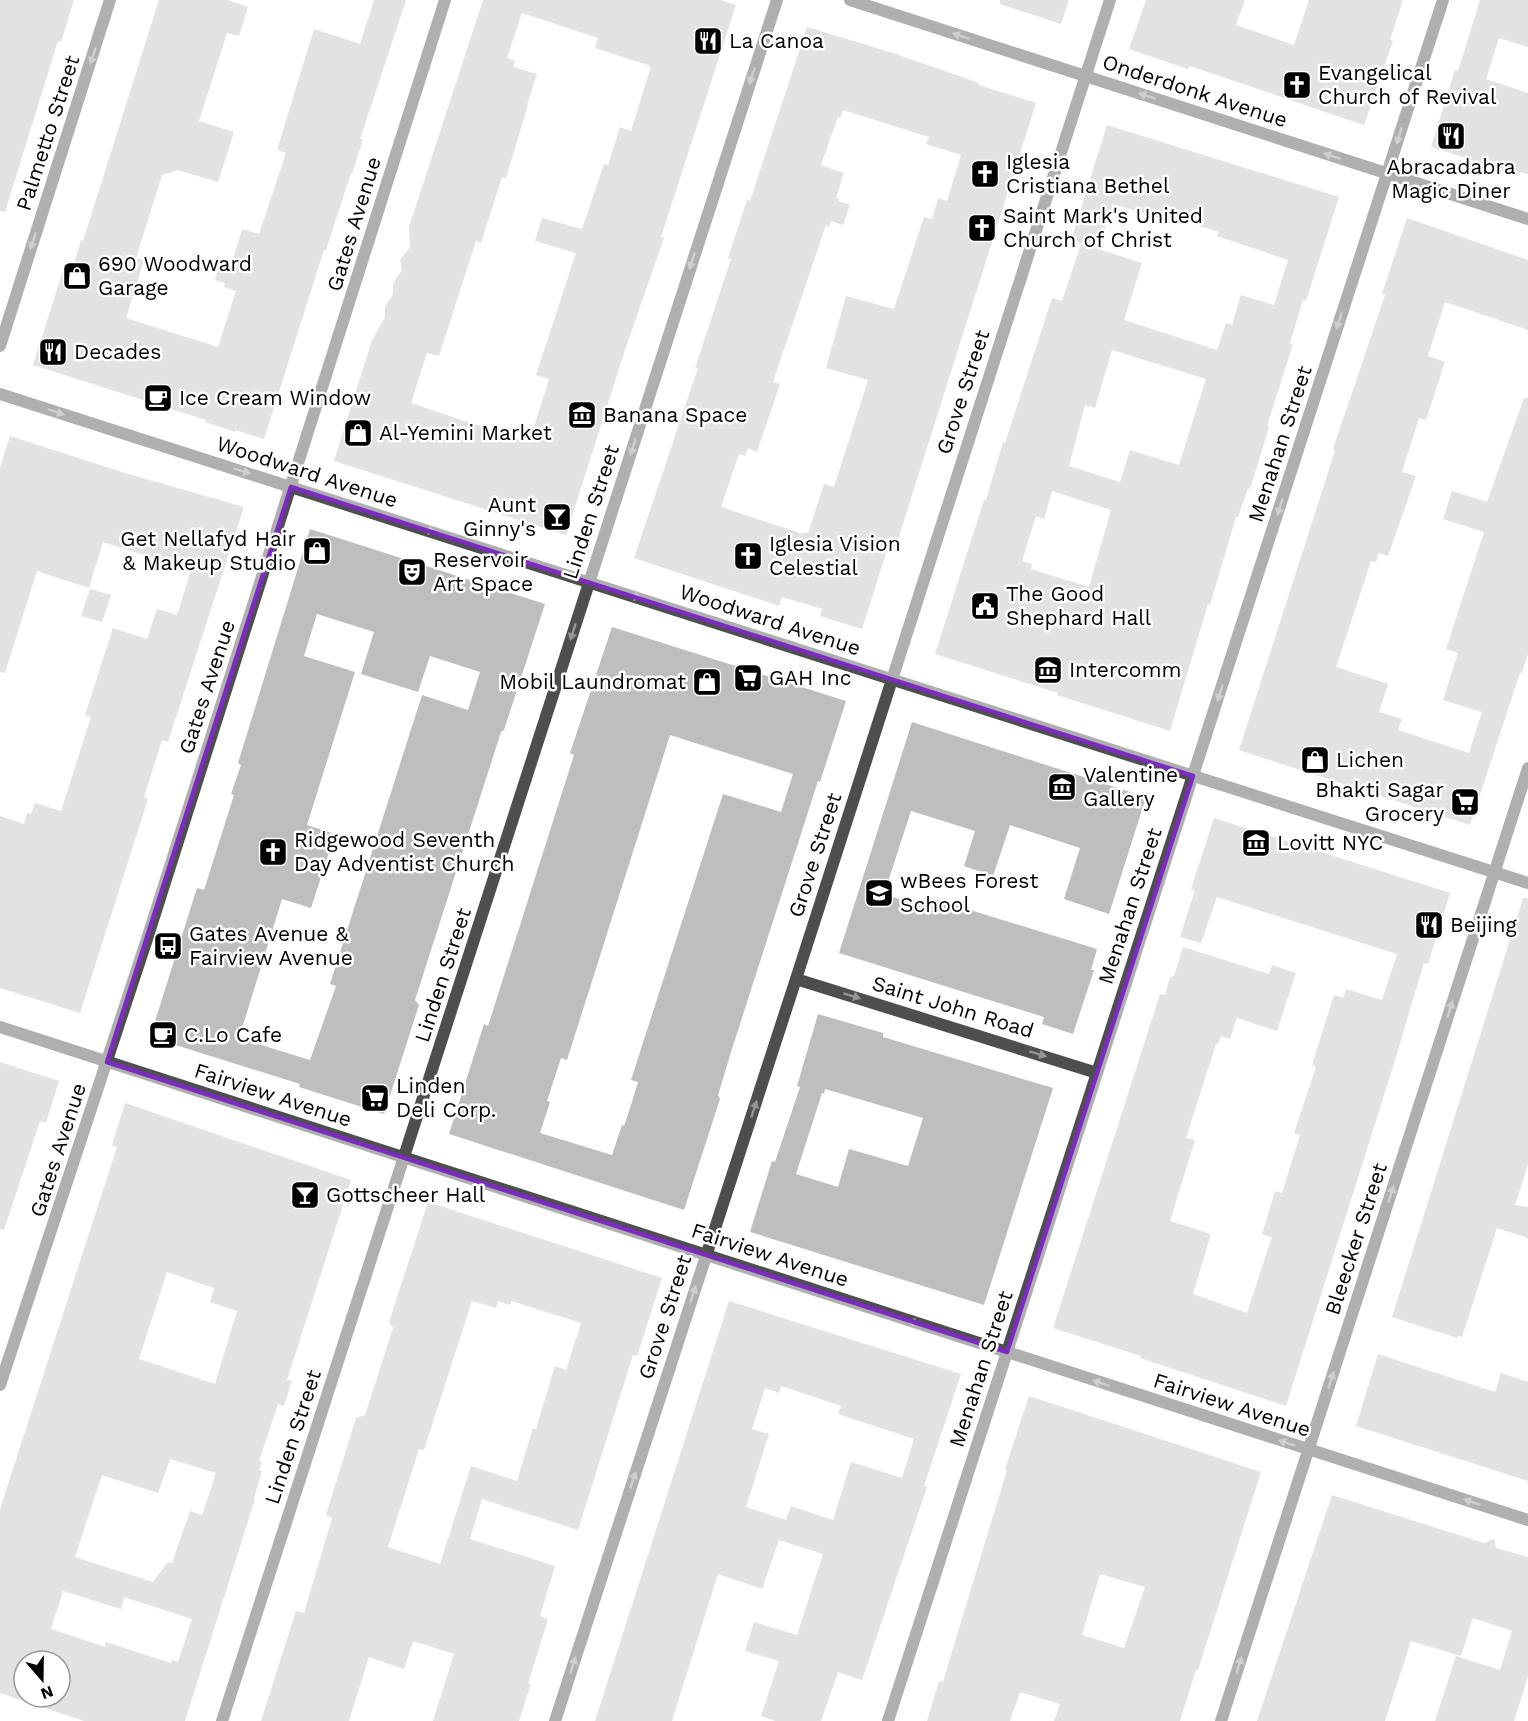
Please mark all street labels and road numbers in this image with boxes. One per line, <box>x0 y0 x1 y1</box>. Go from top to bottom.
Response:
street label: Onderdonk Avenue <box>1100 49 1291 132</box>
street label: Palmetto Street <box>11 52 85 214</box>
street label: Gates Avenue <box>321 154 386 294</box>
street label: Grove Street <box>931 326 994 457</box>
street label: Menahan Street <box>1242 362 1317 525</box>
street label: Woodward Avenue <box>213 430 401 513</box>
street label: Linden Street <box>557 441 624 582</box>
street label: Woodward Avenue <box>676 578 864 661</box>
street label: Gates Avenue <box>173 617 240 757</box>
street label: Grove Street <box>783 789 846 920</box>
street label: Menahan Street <box>1092 824 1167 987</box>
street label: Linden Street <box>409 904 476 1045</box>
street label: Saint John Road <box>869 970 1037 1043</box>
street label: Fairview Avenue <box>191 1057 355 1132</box>
street label: Gates Avenue <box>24 1080 91 1220</box>
street label: Bleecker Street <box>1319 1160 1392 1318</box>
street label: Fairview Avenue <box>688 1217 852 1292</box>
street label: Grove Street <box>633 1251 696 1382</box>
street label: Menahan Street <box>943 1287 1018 1450</box>
street label: Linden Street <box>259 1366 326 1507</box>
street label: Fairview Avenue <box>1150 1367 1314 1442</box>

